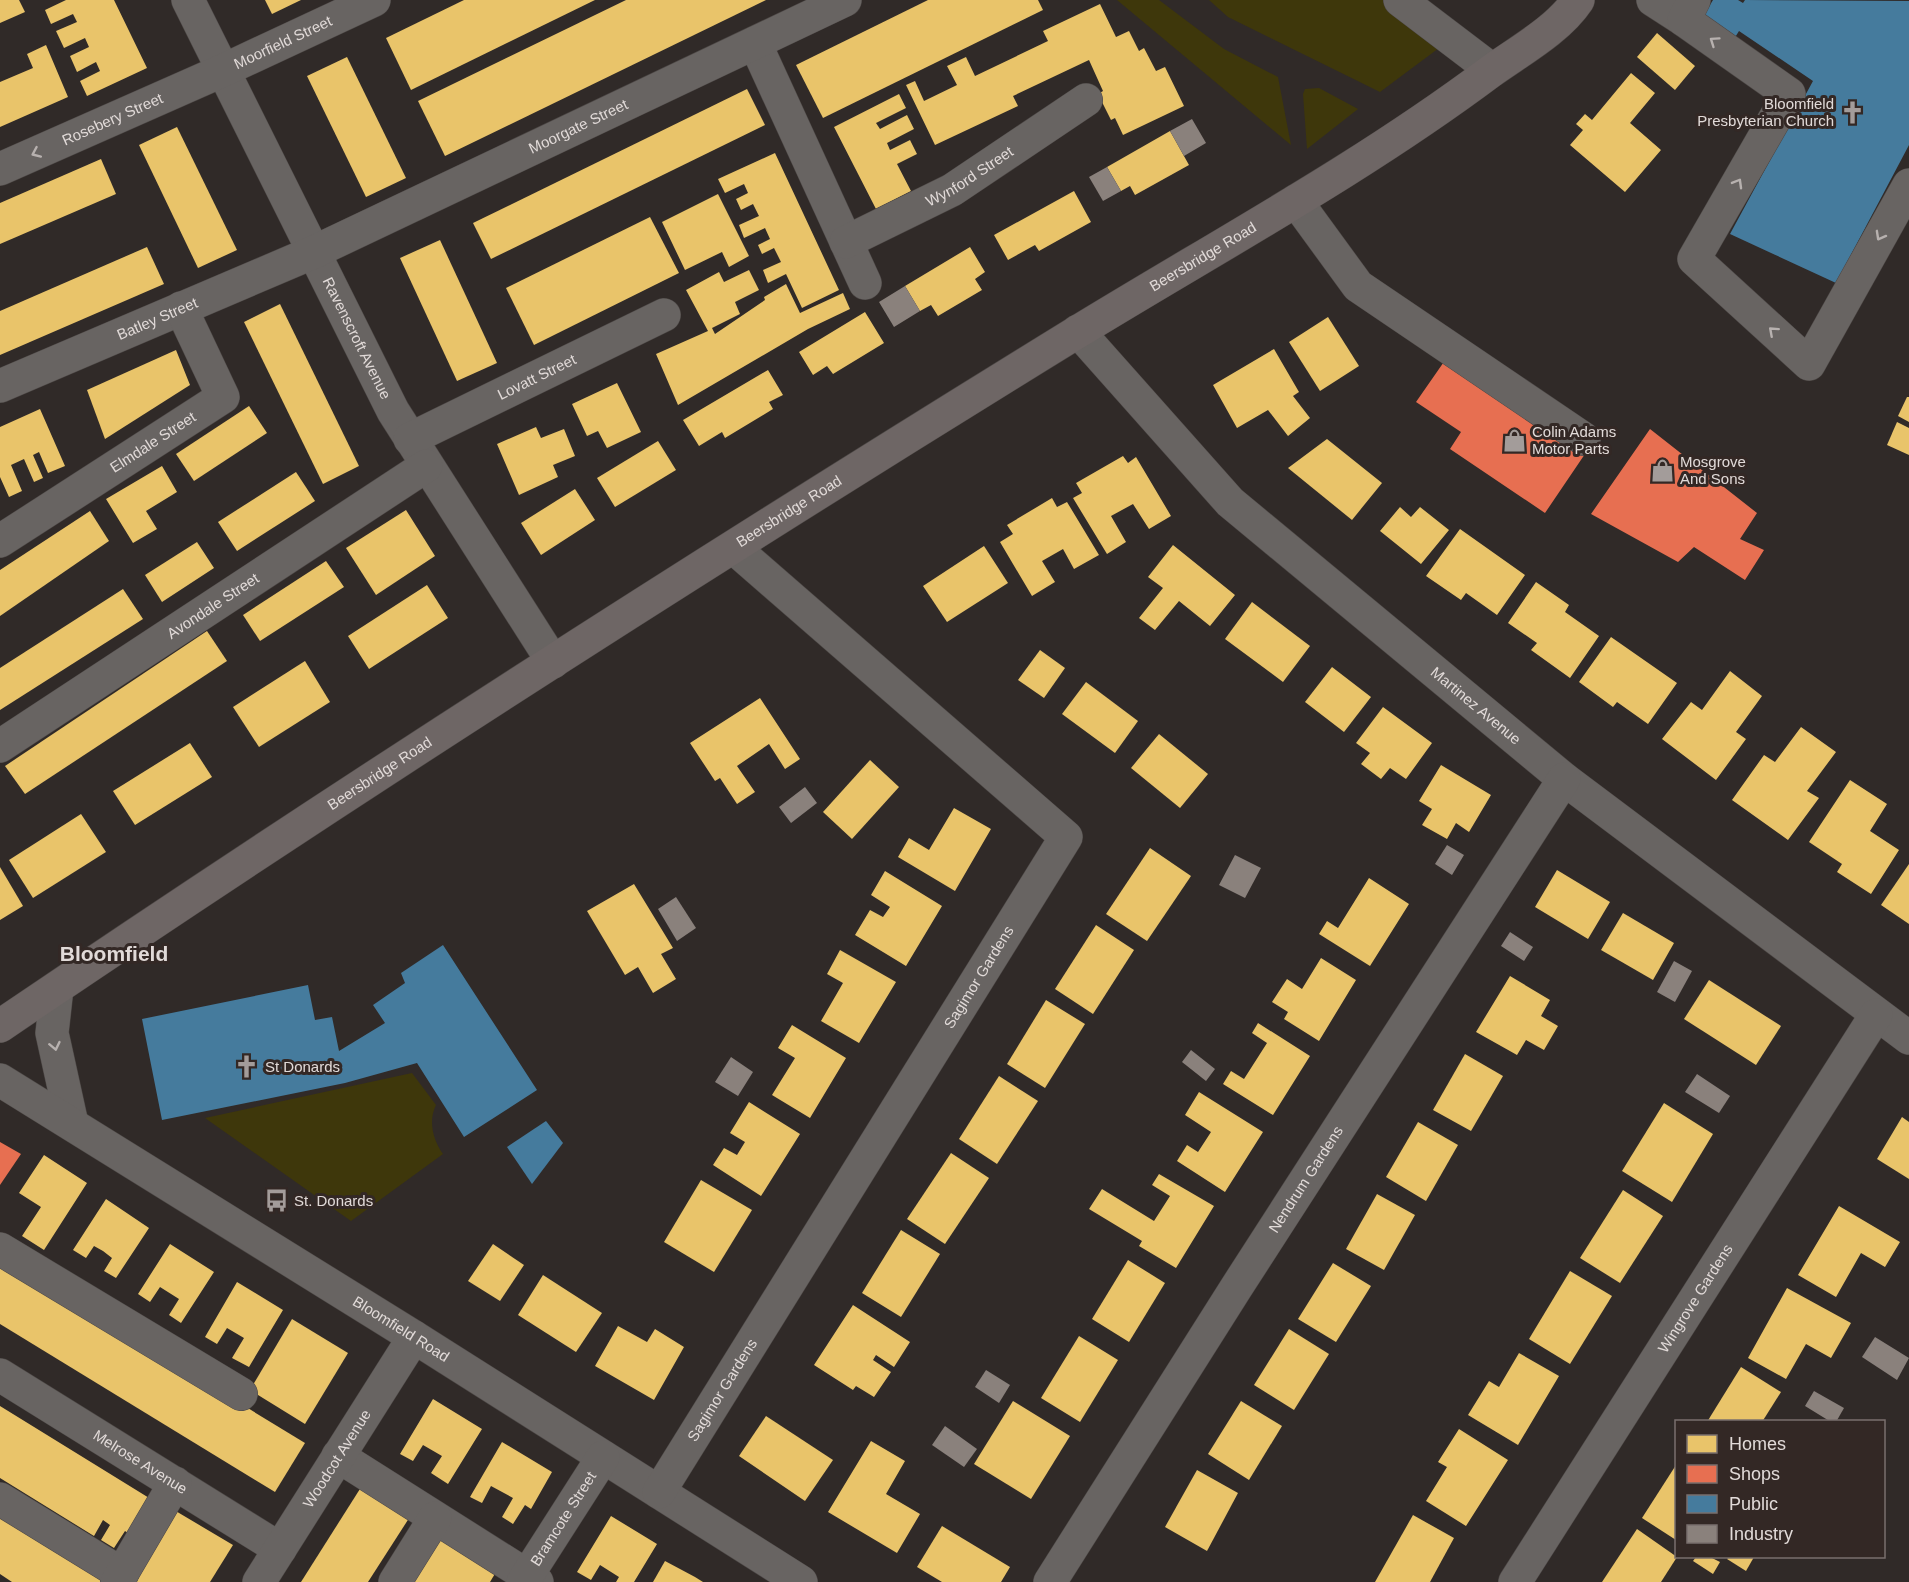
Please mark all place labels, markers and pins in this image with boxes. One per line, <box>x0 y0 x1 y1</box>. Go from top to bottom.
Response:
place label: Bloomfield Presbyterian Church <box>1697 95 1834 129</box>
church icon: Bloomfield Presbyterian Church <box>1839 100 1865 126</box>
place label: Colin Adams Motor Parts <box>1532 423 1616 457</box>
shop icon: Colin Adams Motor Parts <box>1501 428 1527 454</box>
place label: Mosgrove And Sons <box>1680 453 1746 487</box>
shop icon: Mosgrove And Sons <box>1649 458 1675 484</box>
church icon: St Donards <box>234 1054 260 1080</box>
place label: St Donards <box>265 1058 340 1075</box>
bus stop icon: St. Donards <box>263 1188 289 1214</box>
place label: St. Donards <box>294 1192 373 1209</box>

